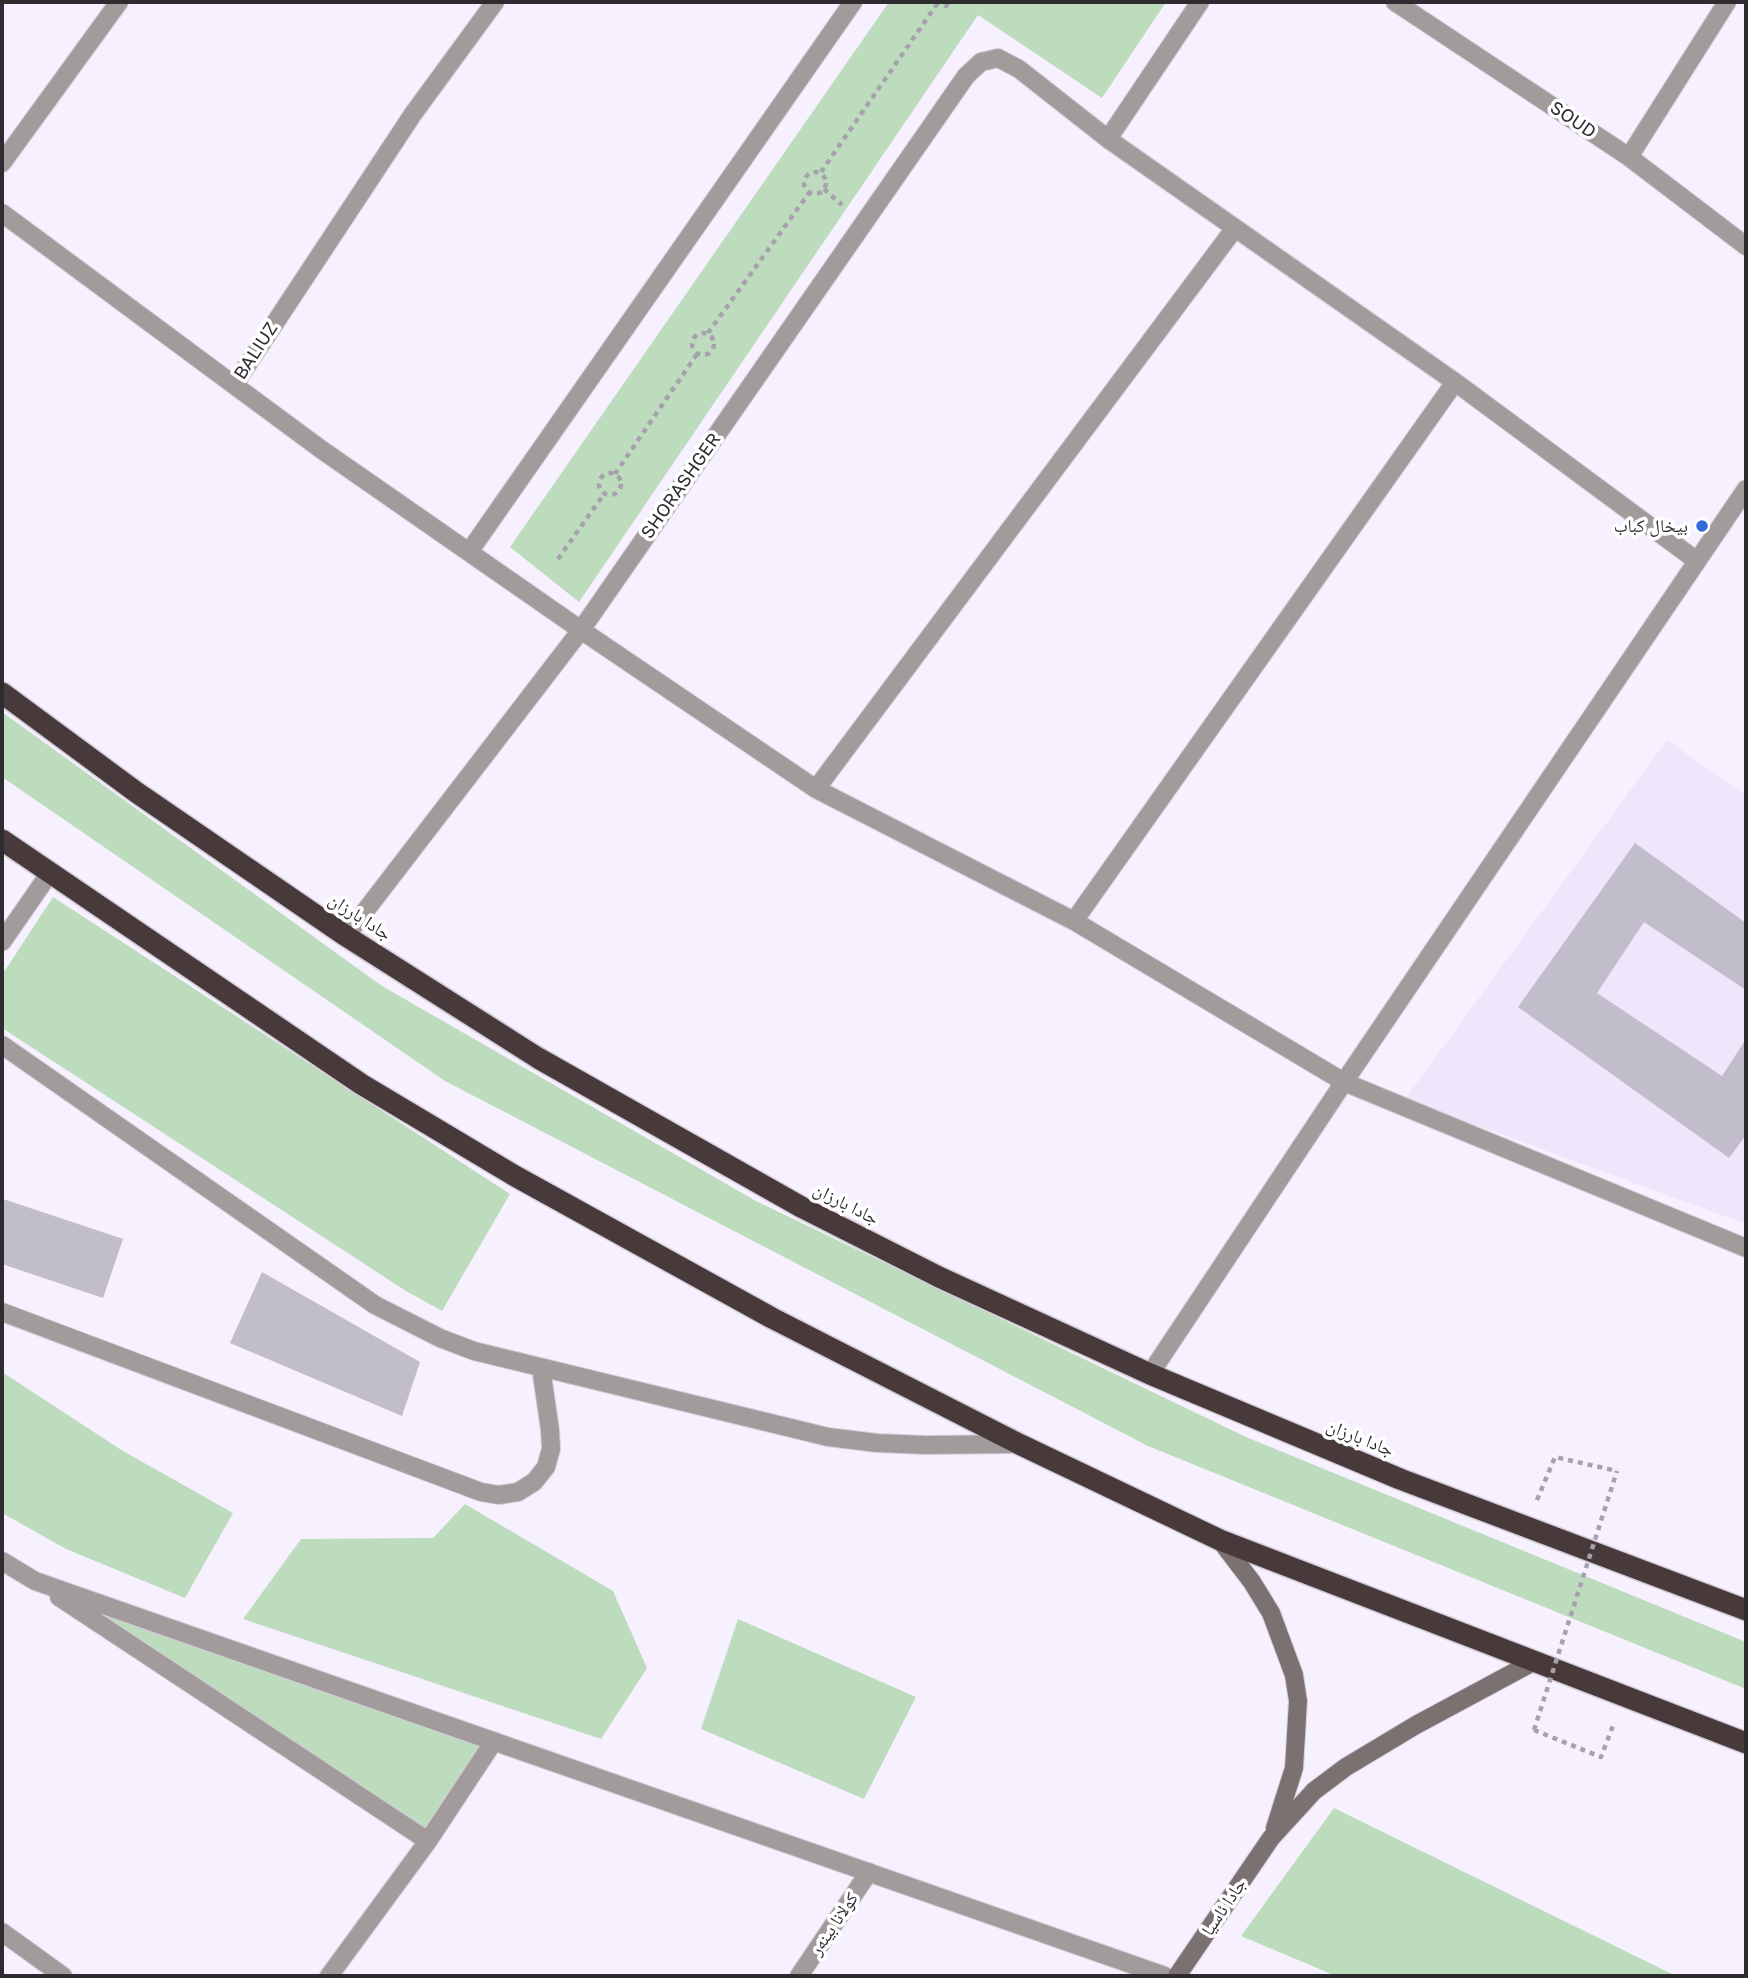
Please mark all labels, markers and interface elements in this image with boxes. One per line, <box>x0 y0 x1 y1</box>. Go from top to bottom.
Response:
street label: SOUD <box>1546 97 1600 143</box>
street label: BALIUZ <box>230 318 282 384</box>
street label: SHORASHGER <box>637 429 725 543</box>
place label: بيخال كباب <box>1614 515 1688 537</box>
marker: بيخال كباب <box>1694 518 1710 534</box>
street label: جادا بارزان <box>325 889 395 945</box>
street label: جادا بارزان <box>810 1178 882 1230</box>
street label: جادا بارزان <box>1323 1415 1397 1461</box>
street label: جادا ئاسيا <box>1197 1874 1251 1940</box>
street label: كولانا بینه‌ر <box>805 1889 863 1959</box>

